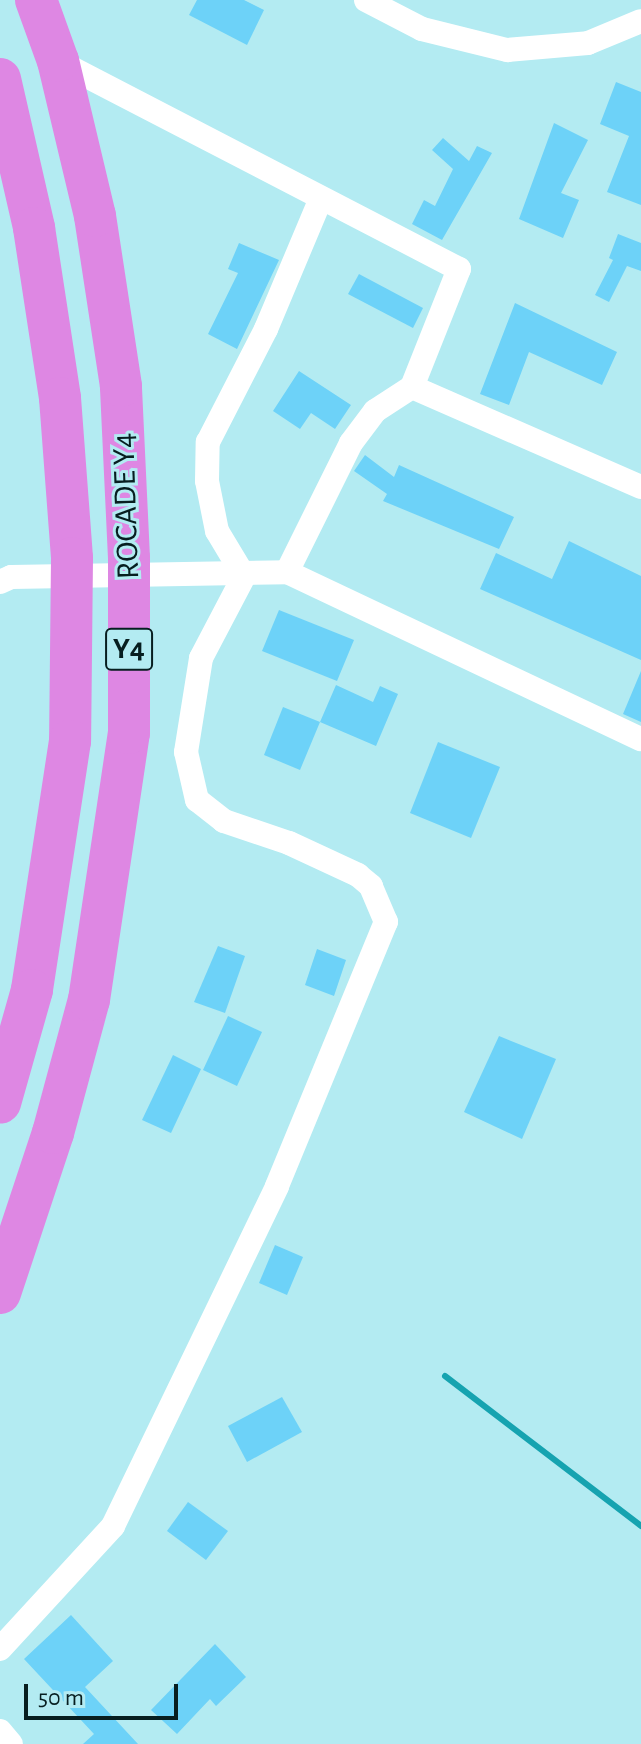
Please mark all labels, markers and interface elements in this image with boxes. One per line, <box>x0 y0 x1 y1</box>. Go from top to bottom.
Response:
street label: ROCADE Y4 <box>104 432 148 580</box>
road number: Y4 <box>105 623 153 675</box>
scale bar <box>28 1668 182 1718</box>
text: 50 m <box>38 1686 84 1710</box>

